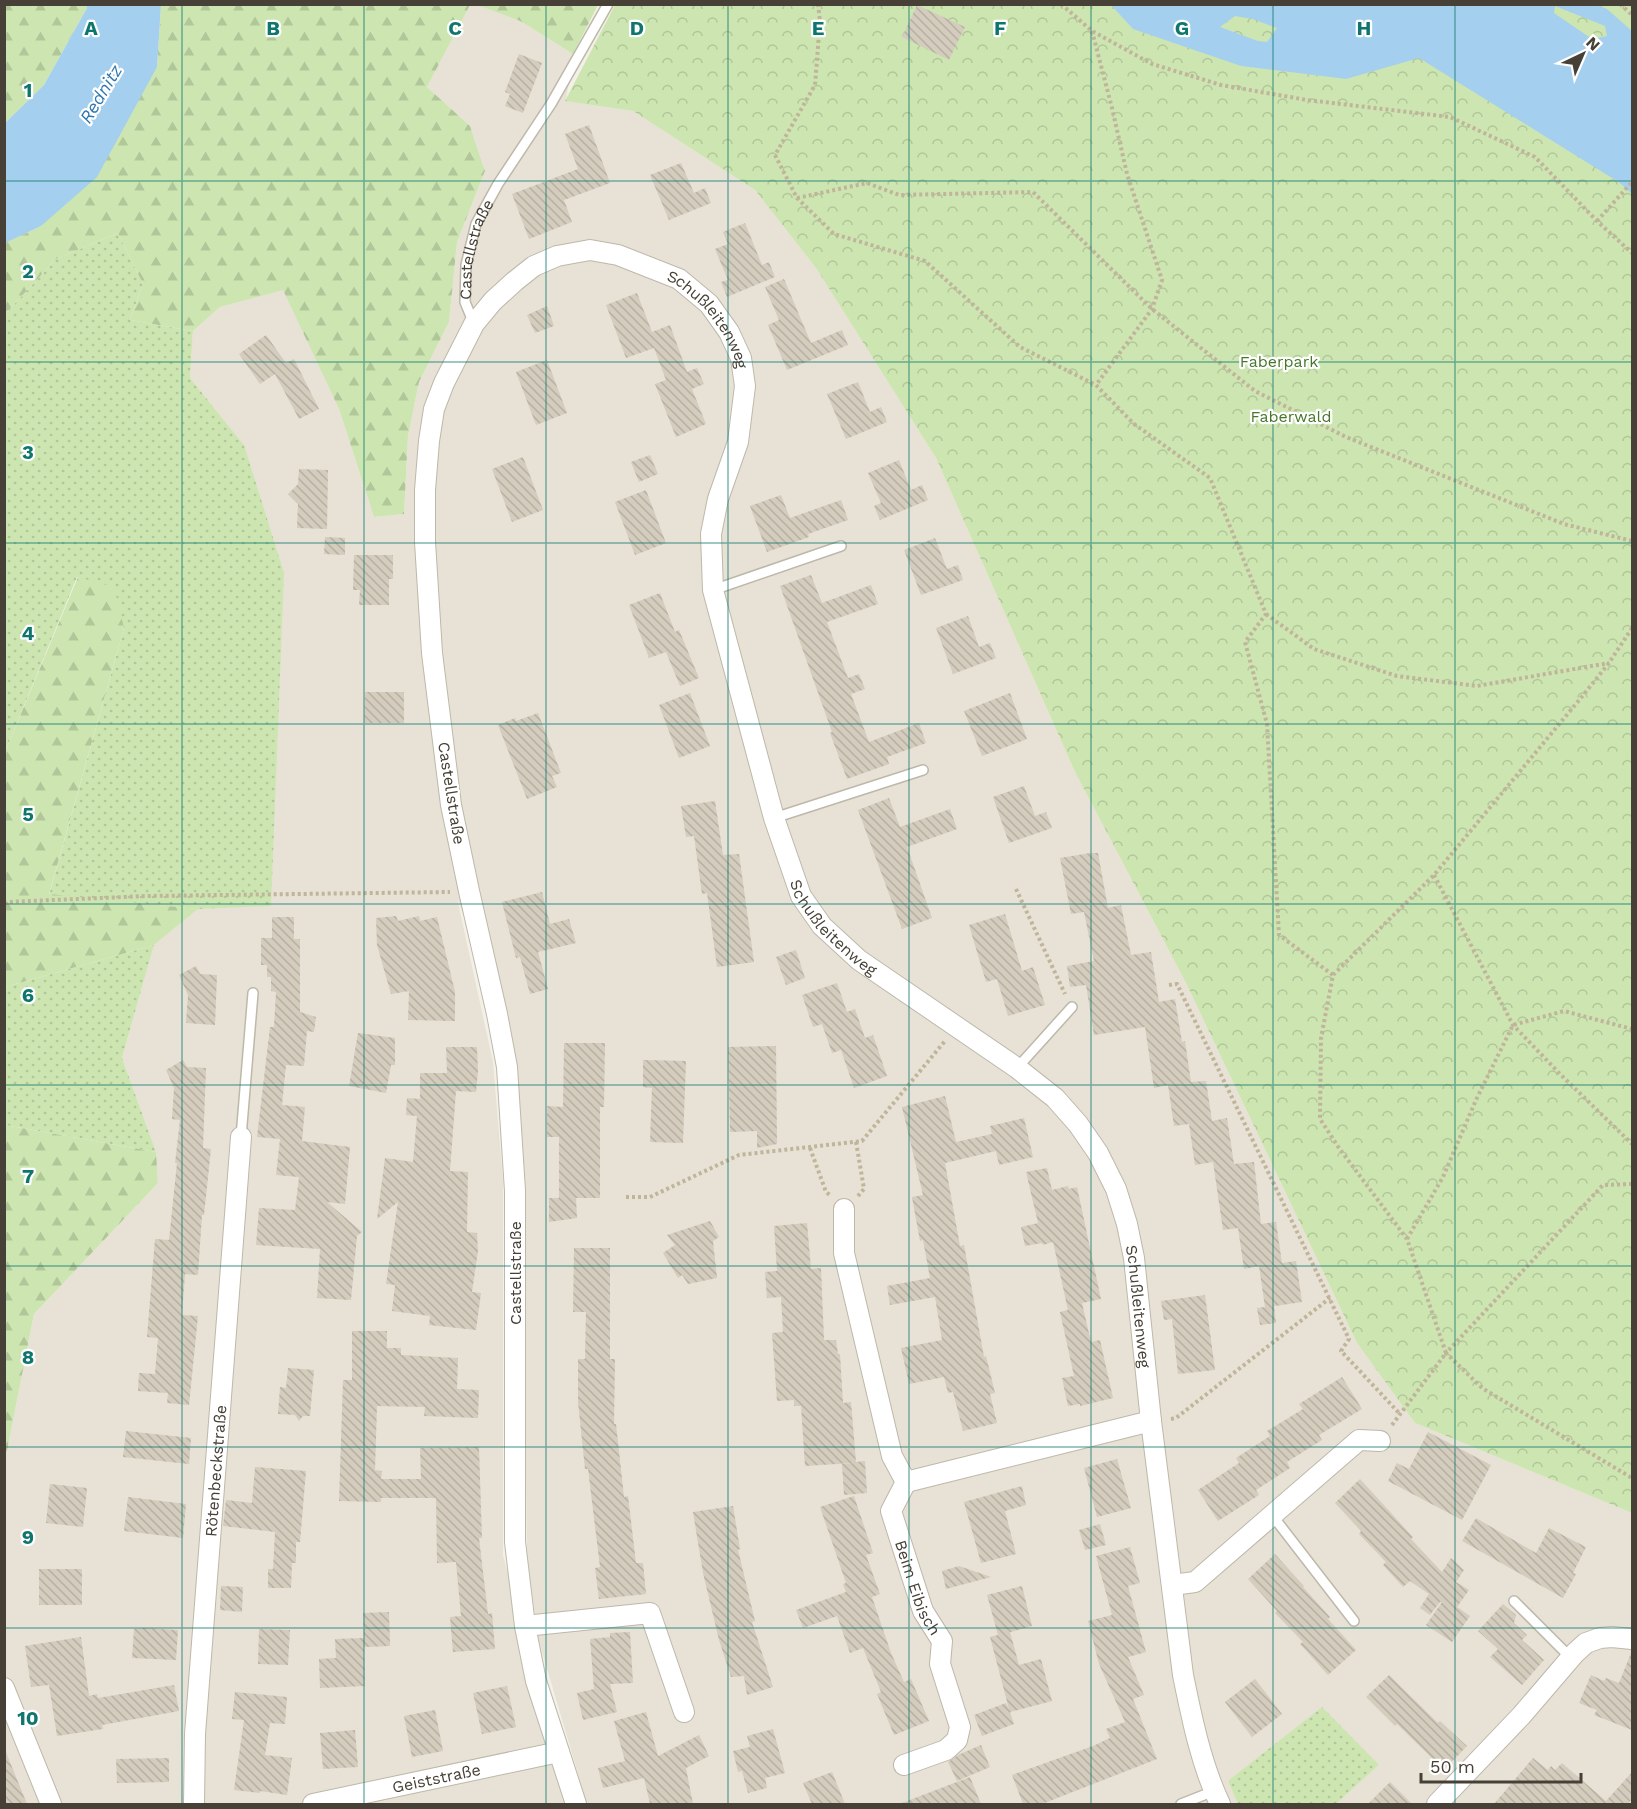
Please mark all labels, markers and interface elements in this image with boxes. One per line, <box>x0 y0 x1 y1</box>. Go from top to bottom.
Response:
text: A <box>84 16 98 40</box>
text: B <box>266 16 280 40</box>
text: C <box>448 16 462 40</box>
text: D <box>630 16 644 40</box>
text: E <box>812 16 824 40</box>
text: F <box>994 16 1006 40</box>
text: G <box>1175 16 1189 40</box>
text: H <box>1357 16 1371 40</box>
north arrow <box>1553 24 1613 84</box>
text: N <box>1582 33 1604 55</box>
water label: Rednitz <box>75 60 127 127</box>
text: 1 <box>24 78 32 102</box>
street label: Castellstraße <box>456 196 498 300</box>
text: 2 <box>22 259 34 283</box>
street label: Schußleitenweg <box>665 266 751 370</box>
park label: Faberpark <box>1240 352 1318 371</box>
park label: Faberwald <box>1251 407 1331 426</box>
text: 3 <box>22 440 34 464</box>
text: 4 <box>22 621 35 645</box>
street label: Castellstraße <box>434 740 469 846</box>
text: 5 <box>22 802 34 826</box>
street label: Schußleitenweg <box>786 877 881 980</box>
text: 6 <box>22 983 34 1007</box>
text: 7 <box>22 1164 34 1188</box>
street label: Castellstraße <box>506 1221 525 1325</box>
street label: Schußleitenweg <box>1122 1243 1154 1369</box>
text: 8 <box>22 1345 34 1369</box>
street label: Rötenbeckstraße <box>201 1404 230 1538</box>
text: 9 <box>22 1525 34 1549</box>
street label: Beim Eibisch <box>891 1538 945 1639</box>
text: 10 <box>17 1706 39 1730</box>
scale bar <box>1421 1746 1582 1784</box>
text: 50 m <box>1430 1756 1475 1777</box>
street label: Geiststraße <box>390 1760 482 1797</box>

